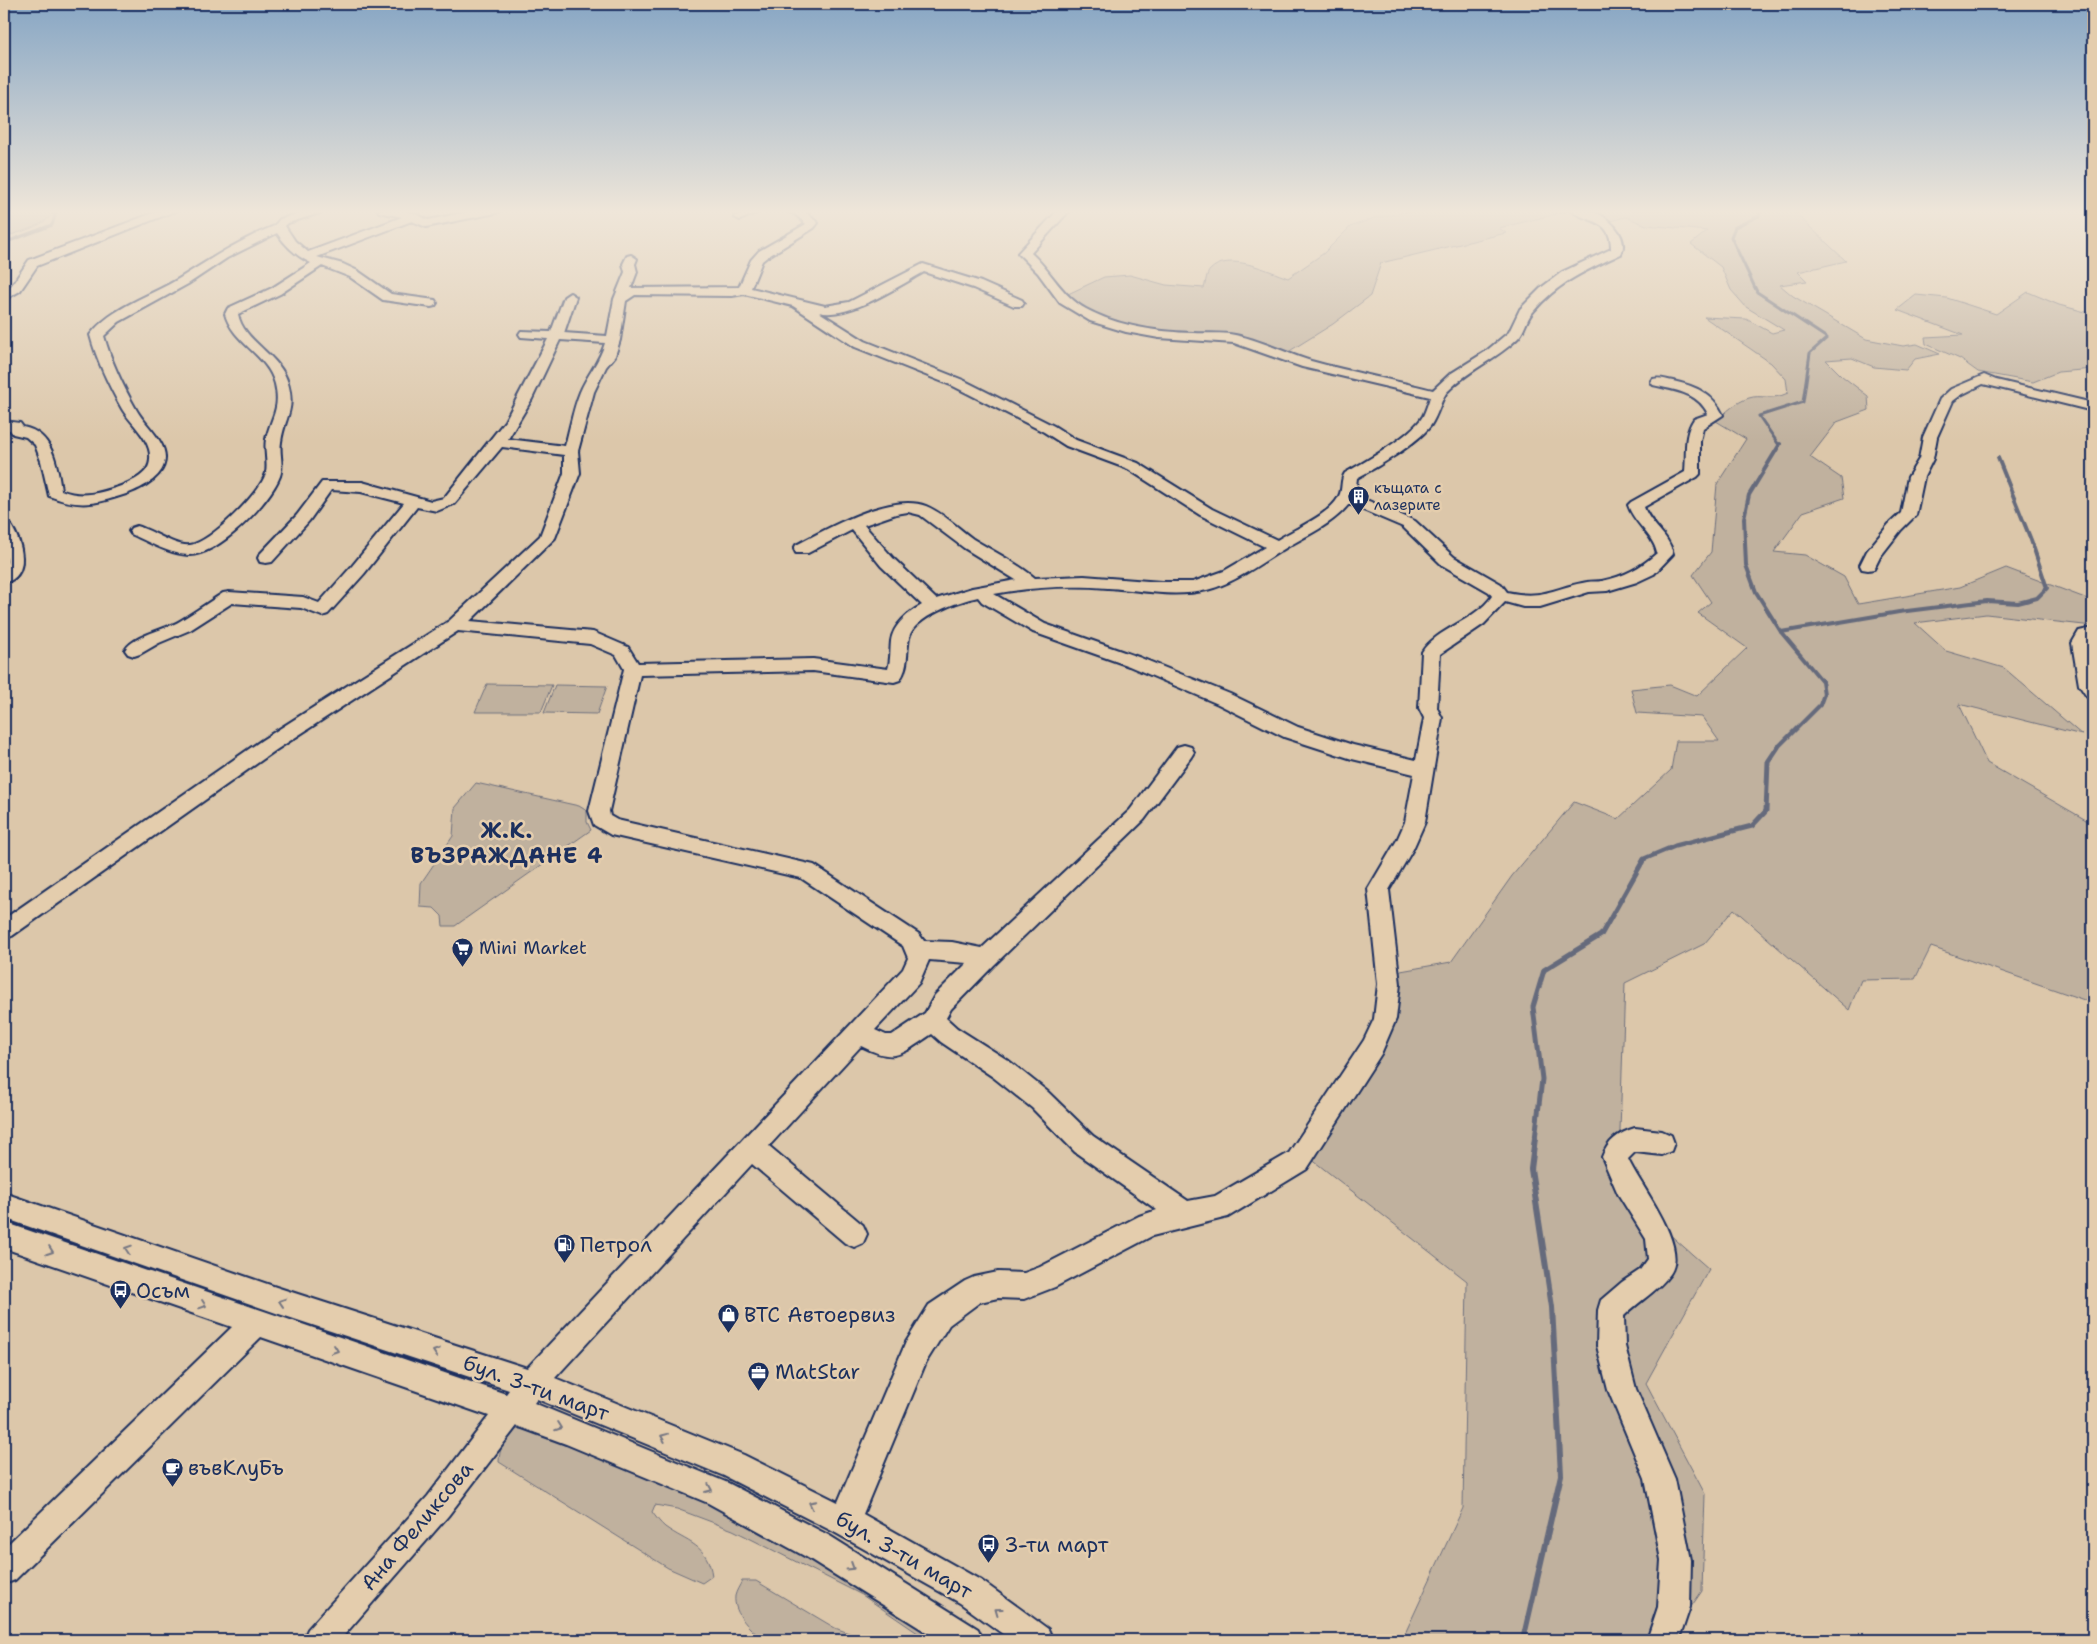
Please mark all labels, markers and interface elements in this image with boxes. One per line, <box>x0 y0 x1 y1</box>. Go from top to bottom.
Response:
place label: къщата с лазерите <box>1374 478 1442 515</box>
building icon: къщата с лазерите <box>1346 485 1370 516</box>
district label: Ж.К. ВЪЗРАЖДАНЕ 4 <box>411 816 603 870</box>
supermarket icon: Mini Market <box>451 936 475 967</box>
place label: Mini Market <box>479 936 587 960</box>
place label: Петрол <box>580 1231 652 1259</box>
fuel station icon: Петрол <box>552 1233 576 1264</box>
one-way arrow <box>124 1244 133 1254</box>
one-way arrow <box>45 1245 54 1255</box>
place label: Осъм <box>136 1277 190 1305</box>
bus stop icon: Осъм <box>108 1279 132 1310</box>
one-way arrow <box>278 1297 286 1307</box>
one-way arrow <box>198 1299 207 1309</box>
place label: ВТС Автоервиз <box>744 1301 895 1329</box>
shop icon: ВТС Автоервиз <box>716 1303 740 1334</box>
one-way arrow <box>331 1344 339 1354</box>
one-way arrow <box>432 1348 441 1358</box>
street label: бул. 3-ти март <box>459 1349 613 1427</box>
place label: MatStar <box>775 1358 860 1386</box>
office icon: MatStar <box>747 1360 771 1391</box>
one-way arrow <box>554 1421 563 1431</box>
one-way arrow <box>660 1433 669 1443</box>
place label: въвКлуБъ <box>188 1454 284 1482</box>
street label: Ана Феликсова <box>355 1455 479 1597</box>
cafe icon: въвКлуБъ <box>160 1456 184 1487</box>
one-way arrow <box>704 1483 713 1494</box>
one-way arrow <box>808 1500 817 1510</box>
street label: бул. 3-ти март <box>831 1505 978 1606</box>
place label: 3-ти март <box>1004 1531 1109 1559</box>
bus stop icon: 3-ти март <box>976 1533 1000 1564</box>
one-way arrow <box>846 1561 855 1571</box>
one-way arrow <box>995 1609 1004 1617</box>

